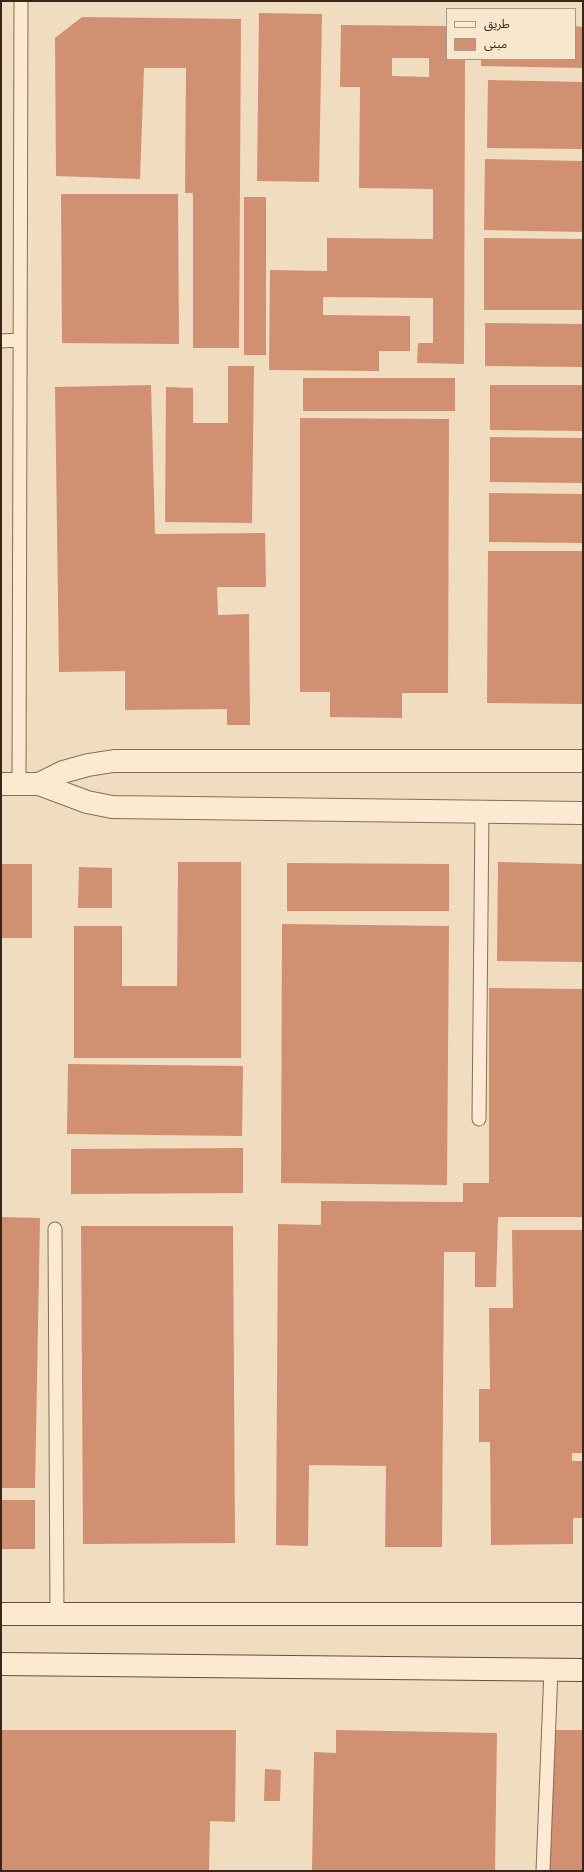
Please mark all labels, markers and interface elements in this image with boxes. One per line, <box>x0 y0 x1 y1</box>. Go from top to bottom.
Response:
legend <box>446 8 576 60</box>
text: طريق <box>484 17 510 31</box>
text: مبنى <box>484 37 507 51</box>

